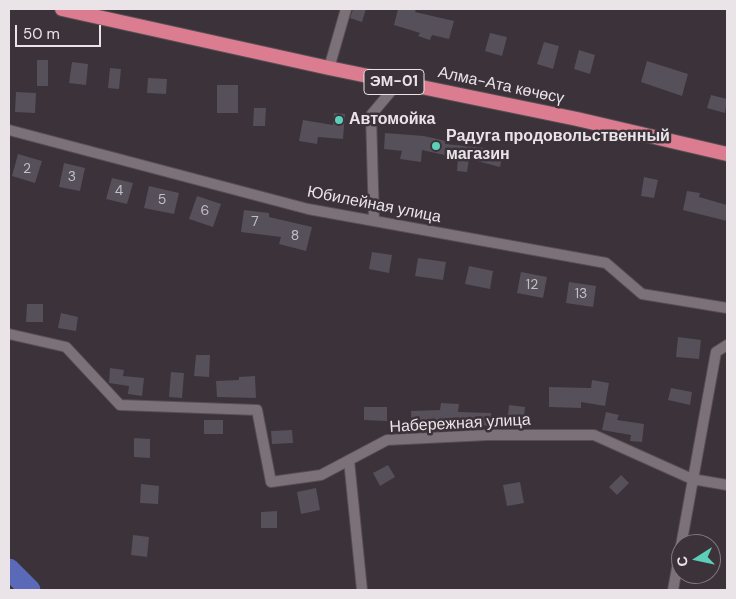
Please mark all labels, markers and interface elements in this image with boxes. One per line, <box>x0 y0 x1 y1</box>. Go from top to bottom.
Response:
scale bar <box>18 15 104 47</box>
text: 50 m <box>23 24 60 44</box>
street label: Алма-Ата көчөсү <box>436 63 566 109</box>
road number: ЭМ-01 <box>364 70 424 94</box>
place label: Автомойка <box>349 110 436 130</box>
marker: Автомойка <box>333 114 345 126</box>
place label: Радуга продовольственный магазин <box>446 127 670 165</box>
marker: Радуга продовольственный магазин <box>430 140 442 152</box>
house number: 2 <box>23 161 31 177</box>
house number: 3 <box>68 169 76 185</box>
house number: 4 <box>115 183 123 199</box>
street label: Юбилейная улица <box>305 183 443 227</box>
house number: 5 <box>158 192 166 208</box>
house number: 6 <box>201 203 209 219</box>
house number: 7 <box>251 214 259 230</box>
house number: 8 <box>291 228 299 244</box>
house number: 12 <box>526 277 538 293</box>
house number: 13 <box>575 286 587 302</box>
street label: Набережная улица <box>389 411 531 437</box>
north arrow <box>671 534 721 584</box>
text: С <box>672 555 692 568</box>

